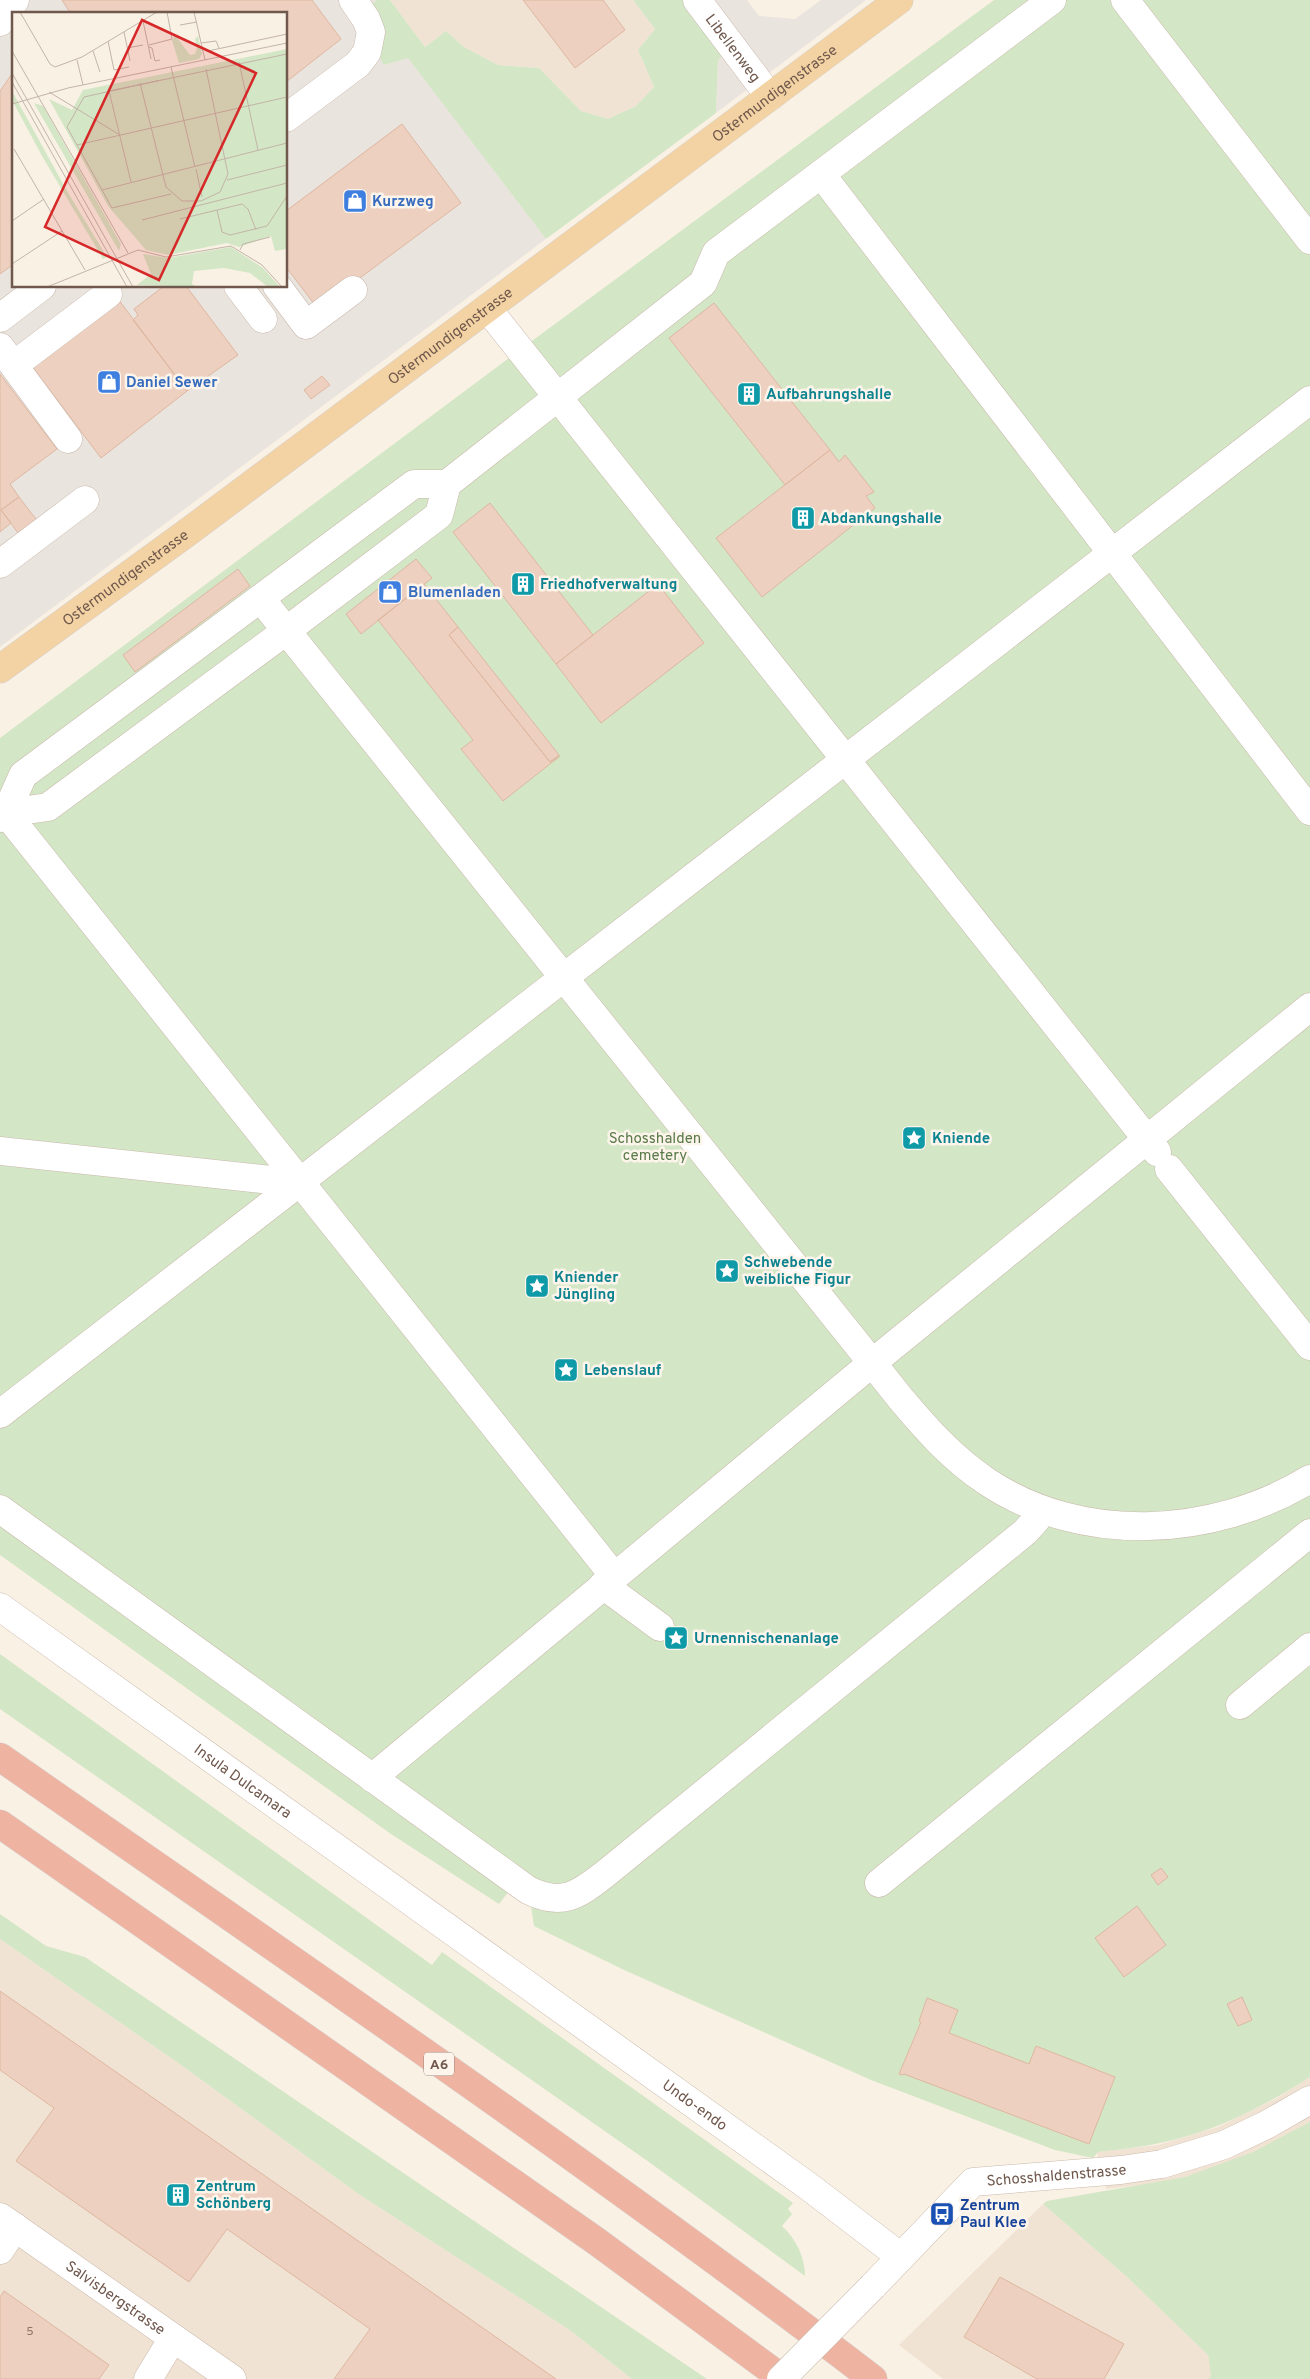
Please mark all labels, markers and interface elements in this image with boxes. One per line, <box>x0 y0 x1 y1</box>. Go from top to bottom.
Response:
street label: Libellenweg <box>700 11 764 87</box>
inset map <box>12 12 288 288</box>
street label: Ostermundigenstrasse <box>709 41 842 147</box>
shop icon: Kurzweg <box>342 188 368 214</box>
place label: Kurzweg <box>372 193 434 212</box>
street label: Ostermundigenstrasse <box>385 284 517 390</box>
shop icon: Daniel Sewer <box>96 369 122 395</box>
place label: Daniel Sewer <box>126 374 218 393</box>
building icon: Aufbahrungshalle <box>736 381 762 407</box>
place label: Aufbahrungshalle <box>766 386 892 405</box>
building icon: Abdankungshalle <box>790 505 816 531</box>
place label: Abdankungshalle <box>820 510 942 529</box>
street label: Ostermundigenstrasse <box>59 527 193 631</box>
building icon: Friedhofverwaltung <box>510 571 536 597</box>
place label: Friedhofverwaltung <box>540 576 677 595</box>
shop icon: Blumenladen <box>377 579 403 605</box>
place label: Blumenladen <box>408 584 501 603</box>
place icon: Kniende <box>901 1125 927 1151</box>
park label: Schosshalden cemetery <box>609 1130 701 1166</box>
place label: Kniende <box>932 1130 990 1149</box>
place label: Schwebende weibliche Figur <box>744 1254 852 1290</box>
place icon: Schwebende weibliche Figur <box>714 1258 740 1284</box>
place label: Kniender Jüngling <box>554 1269 619 1305</box>
place icon: Kniender Jüngling <box>524 1273 550 1299</box>
place icon: Lebenslauf <box>553 1357 579 1383</box>
place label: Lebenslauf <box>584 1362 662 1381</box>
place icon: Urnennischenanlage <box>663 1625 689 1651</box>
place label: Urnennischenanlage <box>694 1630 839 1649</box>
street label: Insula Dulcamara <box>190 1741 295 1824</box>
road number: A6 <box>424 2052 454 2076</box>
street label: Undo-endo <box>658 2076 730 2136</box>
street label: Schosshaldenstrasse <box>986 2161 1128 2192</box>
place label: Zentrum Schönberg <box>196 2178 271 2214</box>
building icon: Zentrum Schönberg <box>165 2182 191 2208</box>
place label: Zentrum Paul Klee <box>960 2197 1027 2233</box>
bus stop icon: Zentrum Paul Klee <box>929 2201 955 2227</box>
street label: Salvisbergstrasse <box>61 2257 168 2340</box>
house number: 5 <box>26 2324 34 2340</box>

